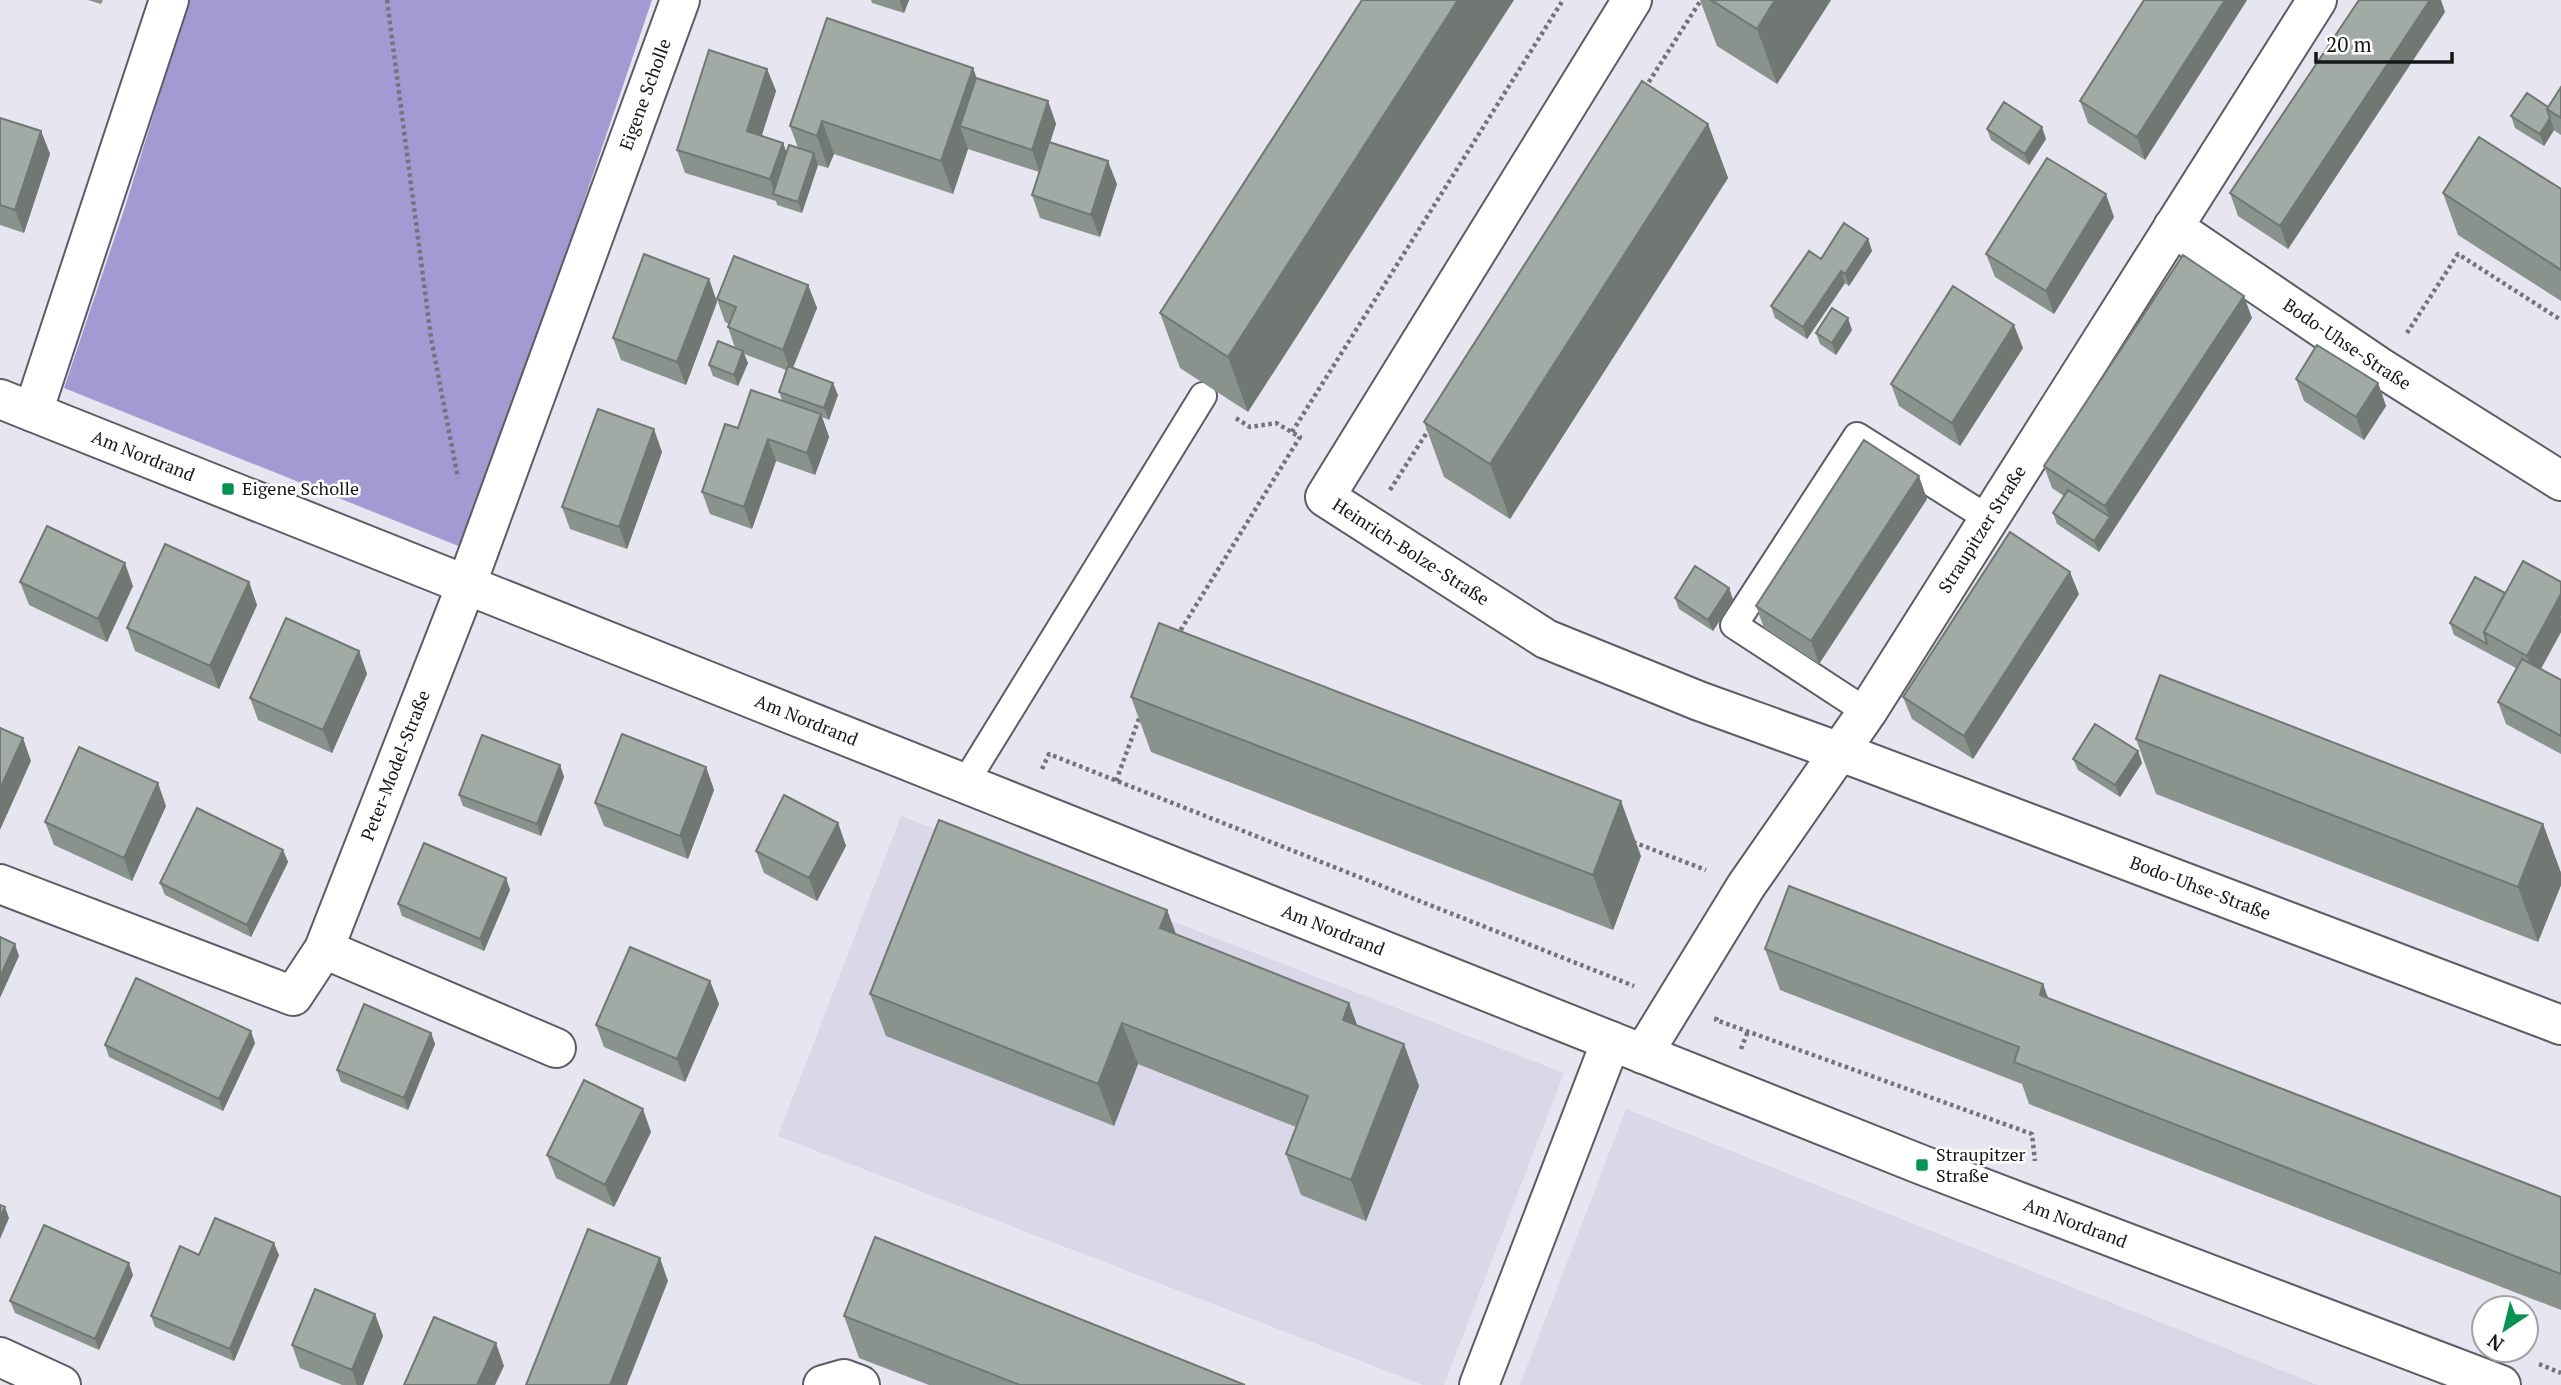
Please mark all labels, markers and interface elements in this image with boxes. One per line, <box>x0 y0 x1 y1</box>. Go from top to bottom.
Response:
scale bar <box>2316 21 2452 65</box>
text: 20 m <box>2326 30 2372 58</box>
street label: Eigene Scholle <box>613 35 676 153</box>
street label: Bodo-Uhse-Straße <box>2279 292 2416 395</box>
street label: Am Nordrand <box>88 424 199 486</box>
street label: Straupitzer Straße <box>1932 460 2031 597</box>
place label: Eigene Scholle <box>242 476 359 500</box>
marker: Eigene Scholle <box>220 481 236 497</box>
street label: Heinrich-Bolze-Straße <box>1328 492 1494 610</box>
street label: Peter-Model-Straße <box>355 686 435 844</box>
street label: Am Nordrand <box>752 688 862 751</box>
street label: Bodo-Uhse-Straße <box>2127 850 2274 925</box>
street label: Am Nordrand <box>1278 898 1388 961</box>
place label: Straupitzer Straße <box>1936 1142 2026 1187</box>
marker: Straupitzer Straße <box>1914 1157 1930 1173</box>
street label: Am Nordrand <box>2020 1192 2131 1253</box>
north arrow <box>2470 1294 2540 1364</box>
text: N <box>2481 1329 2508 1358</box>

